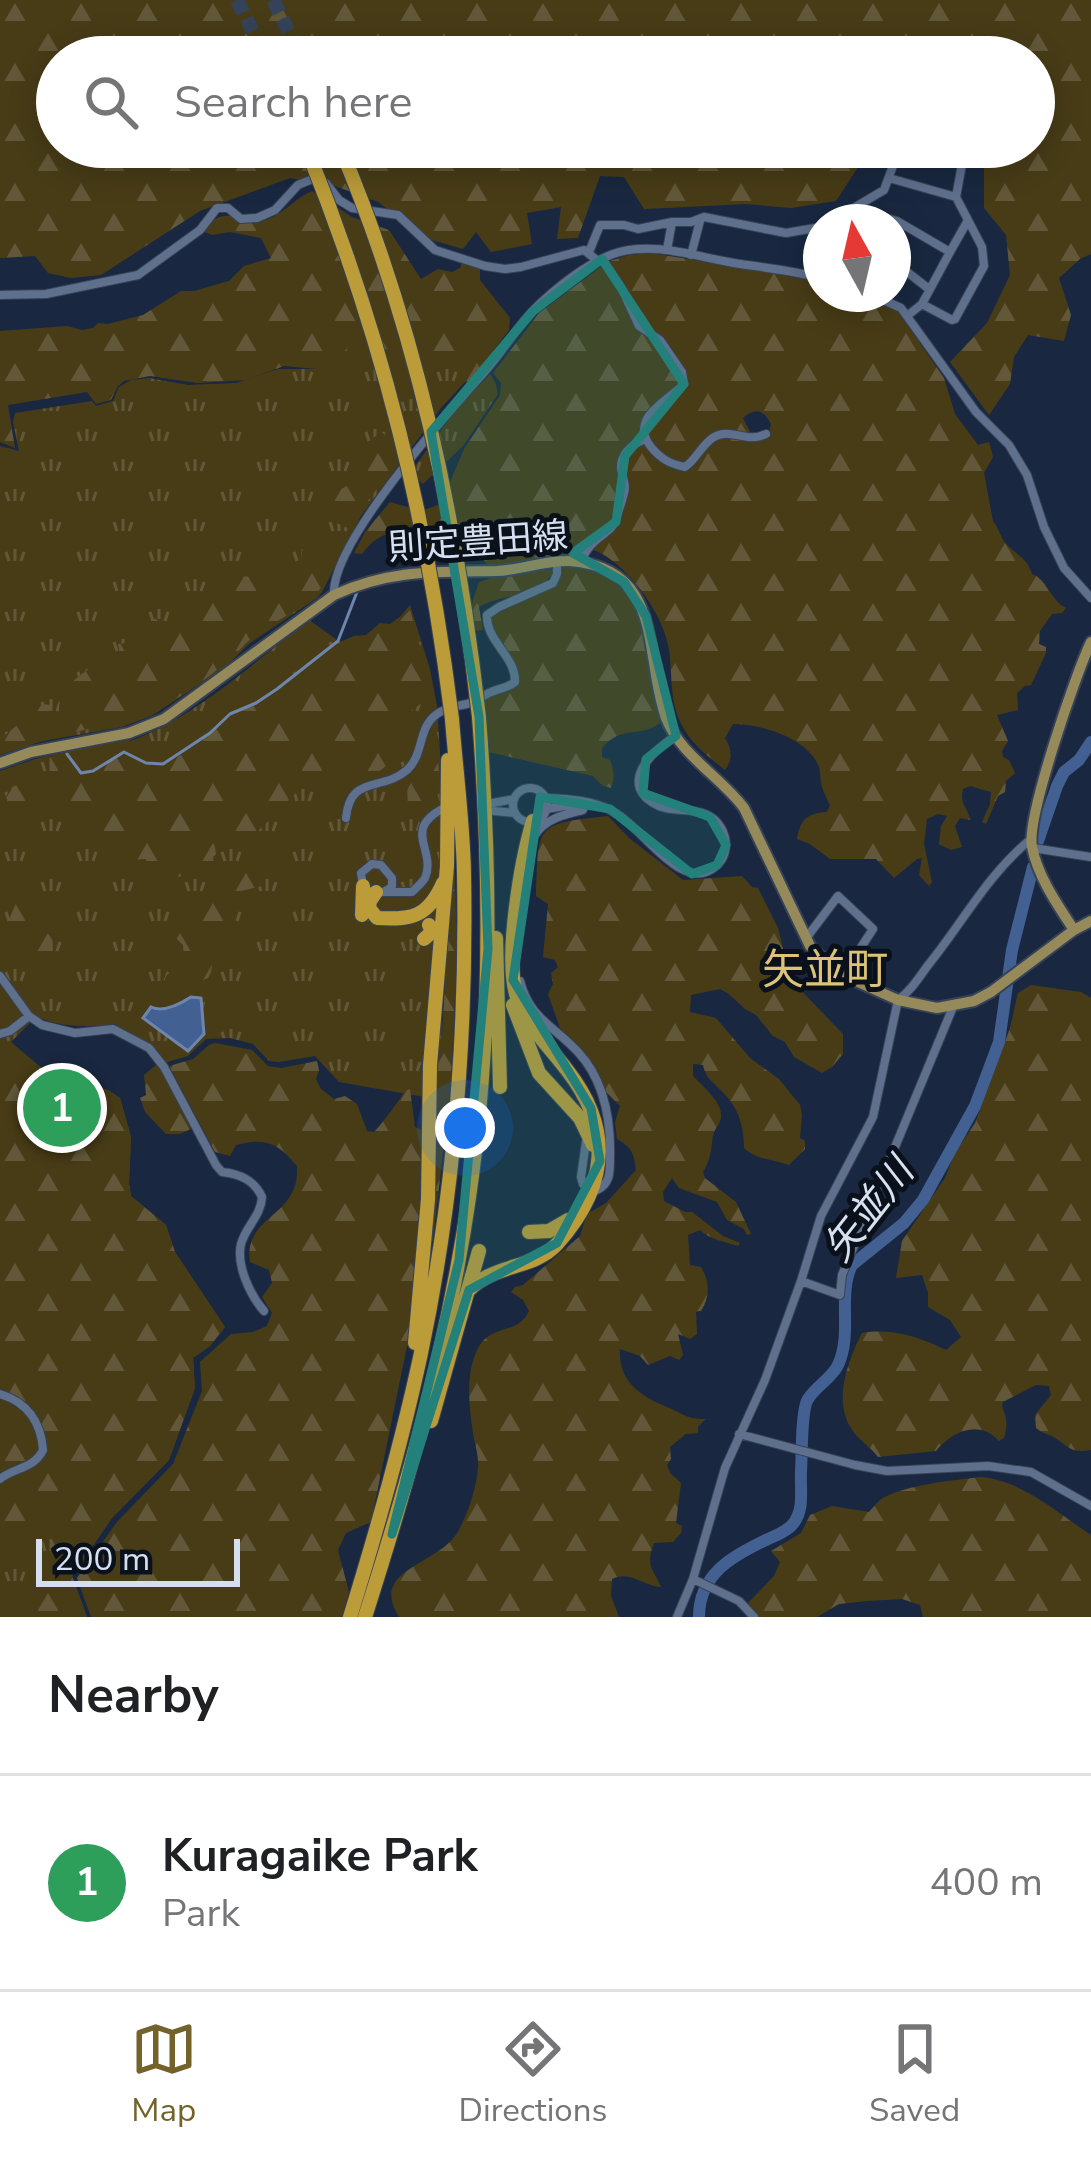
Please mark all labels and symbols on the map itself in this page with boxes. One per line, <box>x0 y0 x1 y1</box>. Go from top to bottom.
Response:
north arrow <box>803 204 911 312</box>
street label: 則定豊田線 <box>387 511 569 573</box>
district label: 矢並町 <box>762 942 888 999</box>
pin: 1 <box>23 1063 101 1153</box>
your location <box>435 1098 495 1158</box>
water label: 矢並川 <box>812 1144 928 1272</box>
scale bar <box>36 1533 240 1586</box>

